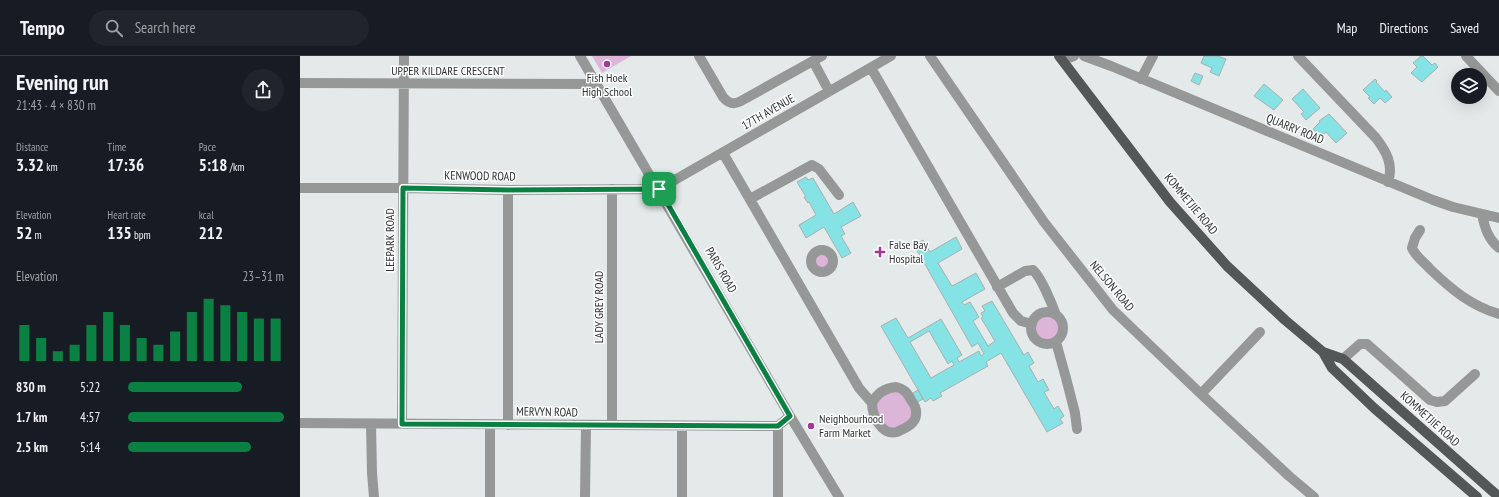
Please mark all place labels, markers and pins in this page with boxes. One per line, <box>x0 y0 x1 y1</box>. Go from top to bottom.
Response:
marker: Fish Hoek High School <box>602 59 612 69</box>
place label: Fish Hoek High School <box>582 70 632 99</box>
pin <box>642 172 676 206</box>
place label: False Bay Hospital <box>889 237 929 266</box>
marker: False Bay Hospital <box>874 246 886 258</box>
place label: Neighbourhood Farm Market <box>819 411 883 440</box>
marker: Neighbourhood Farm Market <box>806 421 816 431</box>

